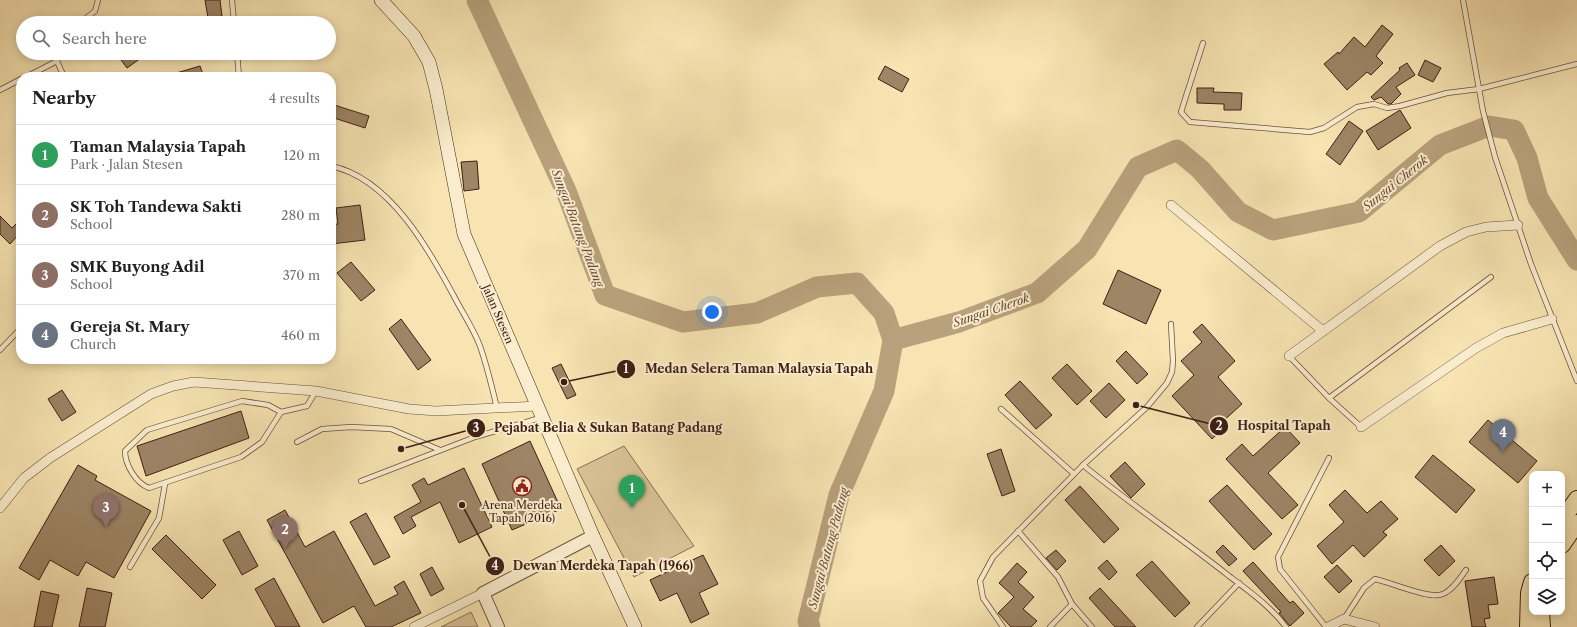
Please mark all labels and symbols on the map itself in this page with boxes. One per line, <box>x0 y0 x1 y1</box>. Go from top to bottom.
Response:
water label: Sungai Cherok <box>1359 152 1431 215</box>
water label: Sungai Batang Padang <box>548 166 608 291</box>
street label: Jalan Stesen <box>478 280 517 346</box>
water label: Sungai Cherok <box>950 290 1032 330</box>
your location <box>702 302 722 322</box>
callout: Medan Selera Taman Malaysia Tapah <box>616 357 882 381</box>
text: 1 <box>623 361 629 376</box>
text: Medan Selera Taman Malaysia Tapah <box>645 361 874 376</box>
callout: Hospital Tapah <box>1209 414 1339 438</box>
callout: Pejabat Belia & Sukan Batang Padang <box>466 416 730 440</box>
text: 2 <box>1215 418 1223 433</box>
text: Hospital Tapah <box>1237 418 1331 433</box>
pin: 4 <box>1490 419 1516 452</box>
text: 3 <box>473 420 480 435</box>
text: Pejabat Belia & Sukan Batang Padang <box>494 420 723 435</box>
public building icon: Arena Merdeka Tapah (2016) <box>511 475 533 497</box>
pin: 1 <box>619 475 645 508</box>
water label: Sungai Batang Padang <box>804 484 852 611</box>
pin: 3 <box>93 494 119 527</box>
place label: Arena Merdeka Tapah (2016) <box>481 498 562 525</box>
pin: 2 <box>272 516 298 549</box>
callout: Dewan Merdeka Tapah (1966) <box>485 554 702 578</box>
text: 4 <box>491 558 499 573</box>
text: Dewan Merdeka Tapah (1966) <box>513 558 693 573</box>

